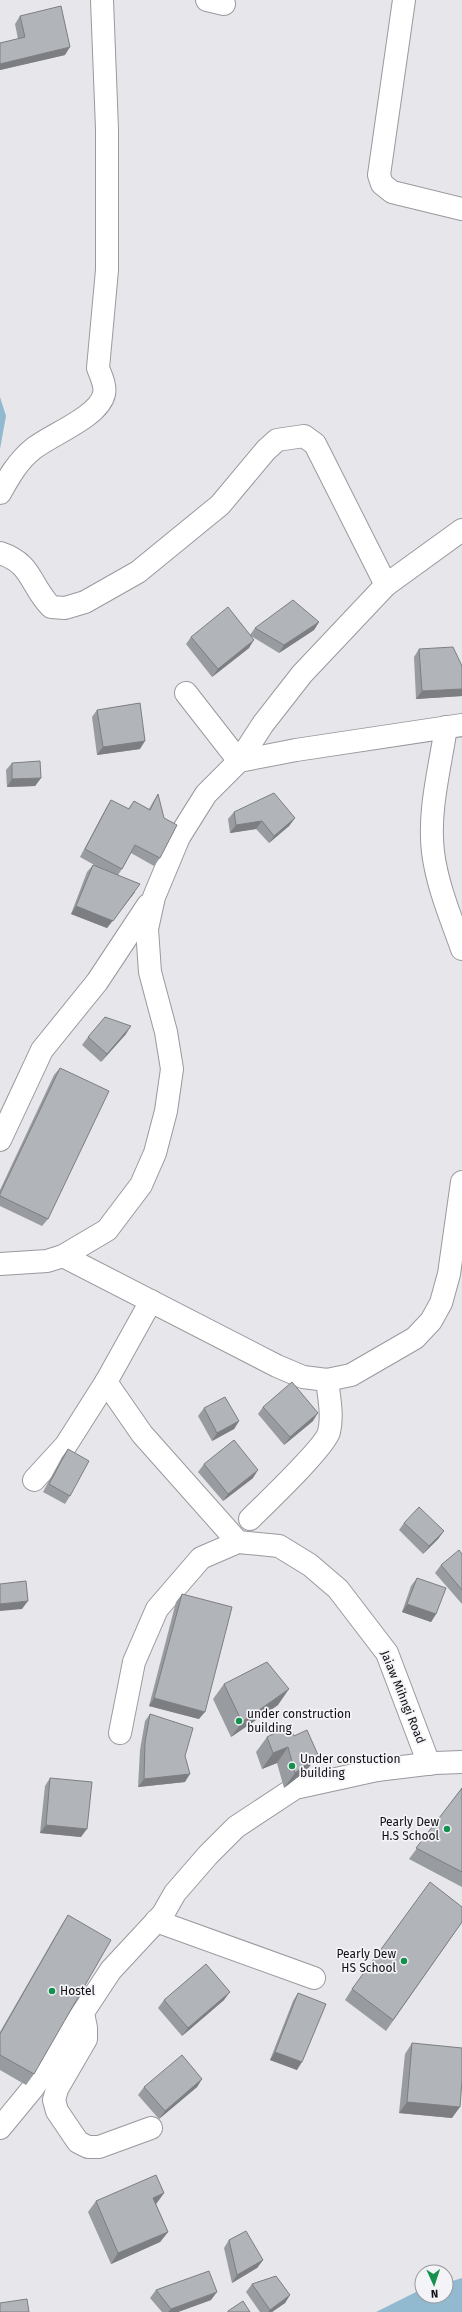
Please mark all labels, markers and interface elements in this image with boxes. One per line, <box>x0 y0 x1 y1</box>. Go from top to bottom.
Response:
street label: Jaiaw Mihngi Road <box>378 1648 428 1746</box>
place label: under construction building <box>247 1707 351 1735</box>
marker: under construction building <box>234 1716 244 1726</box>
place label: Under constuction building <box>300 1752 400 1780</box>
marker: Under constuction building <box>287 1761 297 1771</box>
place label: Pearly Dew H.S School <box>379 1815 439 1843</box>
marker: Pearly Dew H.S School <box>442 1824 452 1834</box>
place label: Pearly Dew HS School <box>336 1947 396 1975</box>
marker: Pearly Dew HS School <box>399 1956 409 1966</box>
place label: Hostel <box>60 1984 95 1998</box>
marker: Hostel <box>47 1986 57 1996</box>
north arrow <box>414 2264 454 2304</box>
text: N <box>431 2287 438 2300</box>

